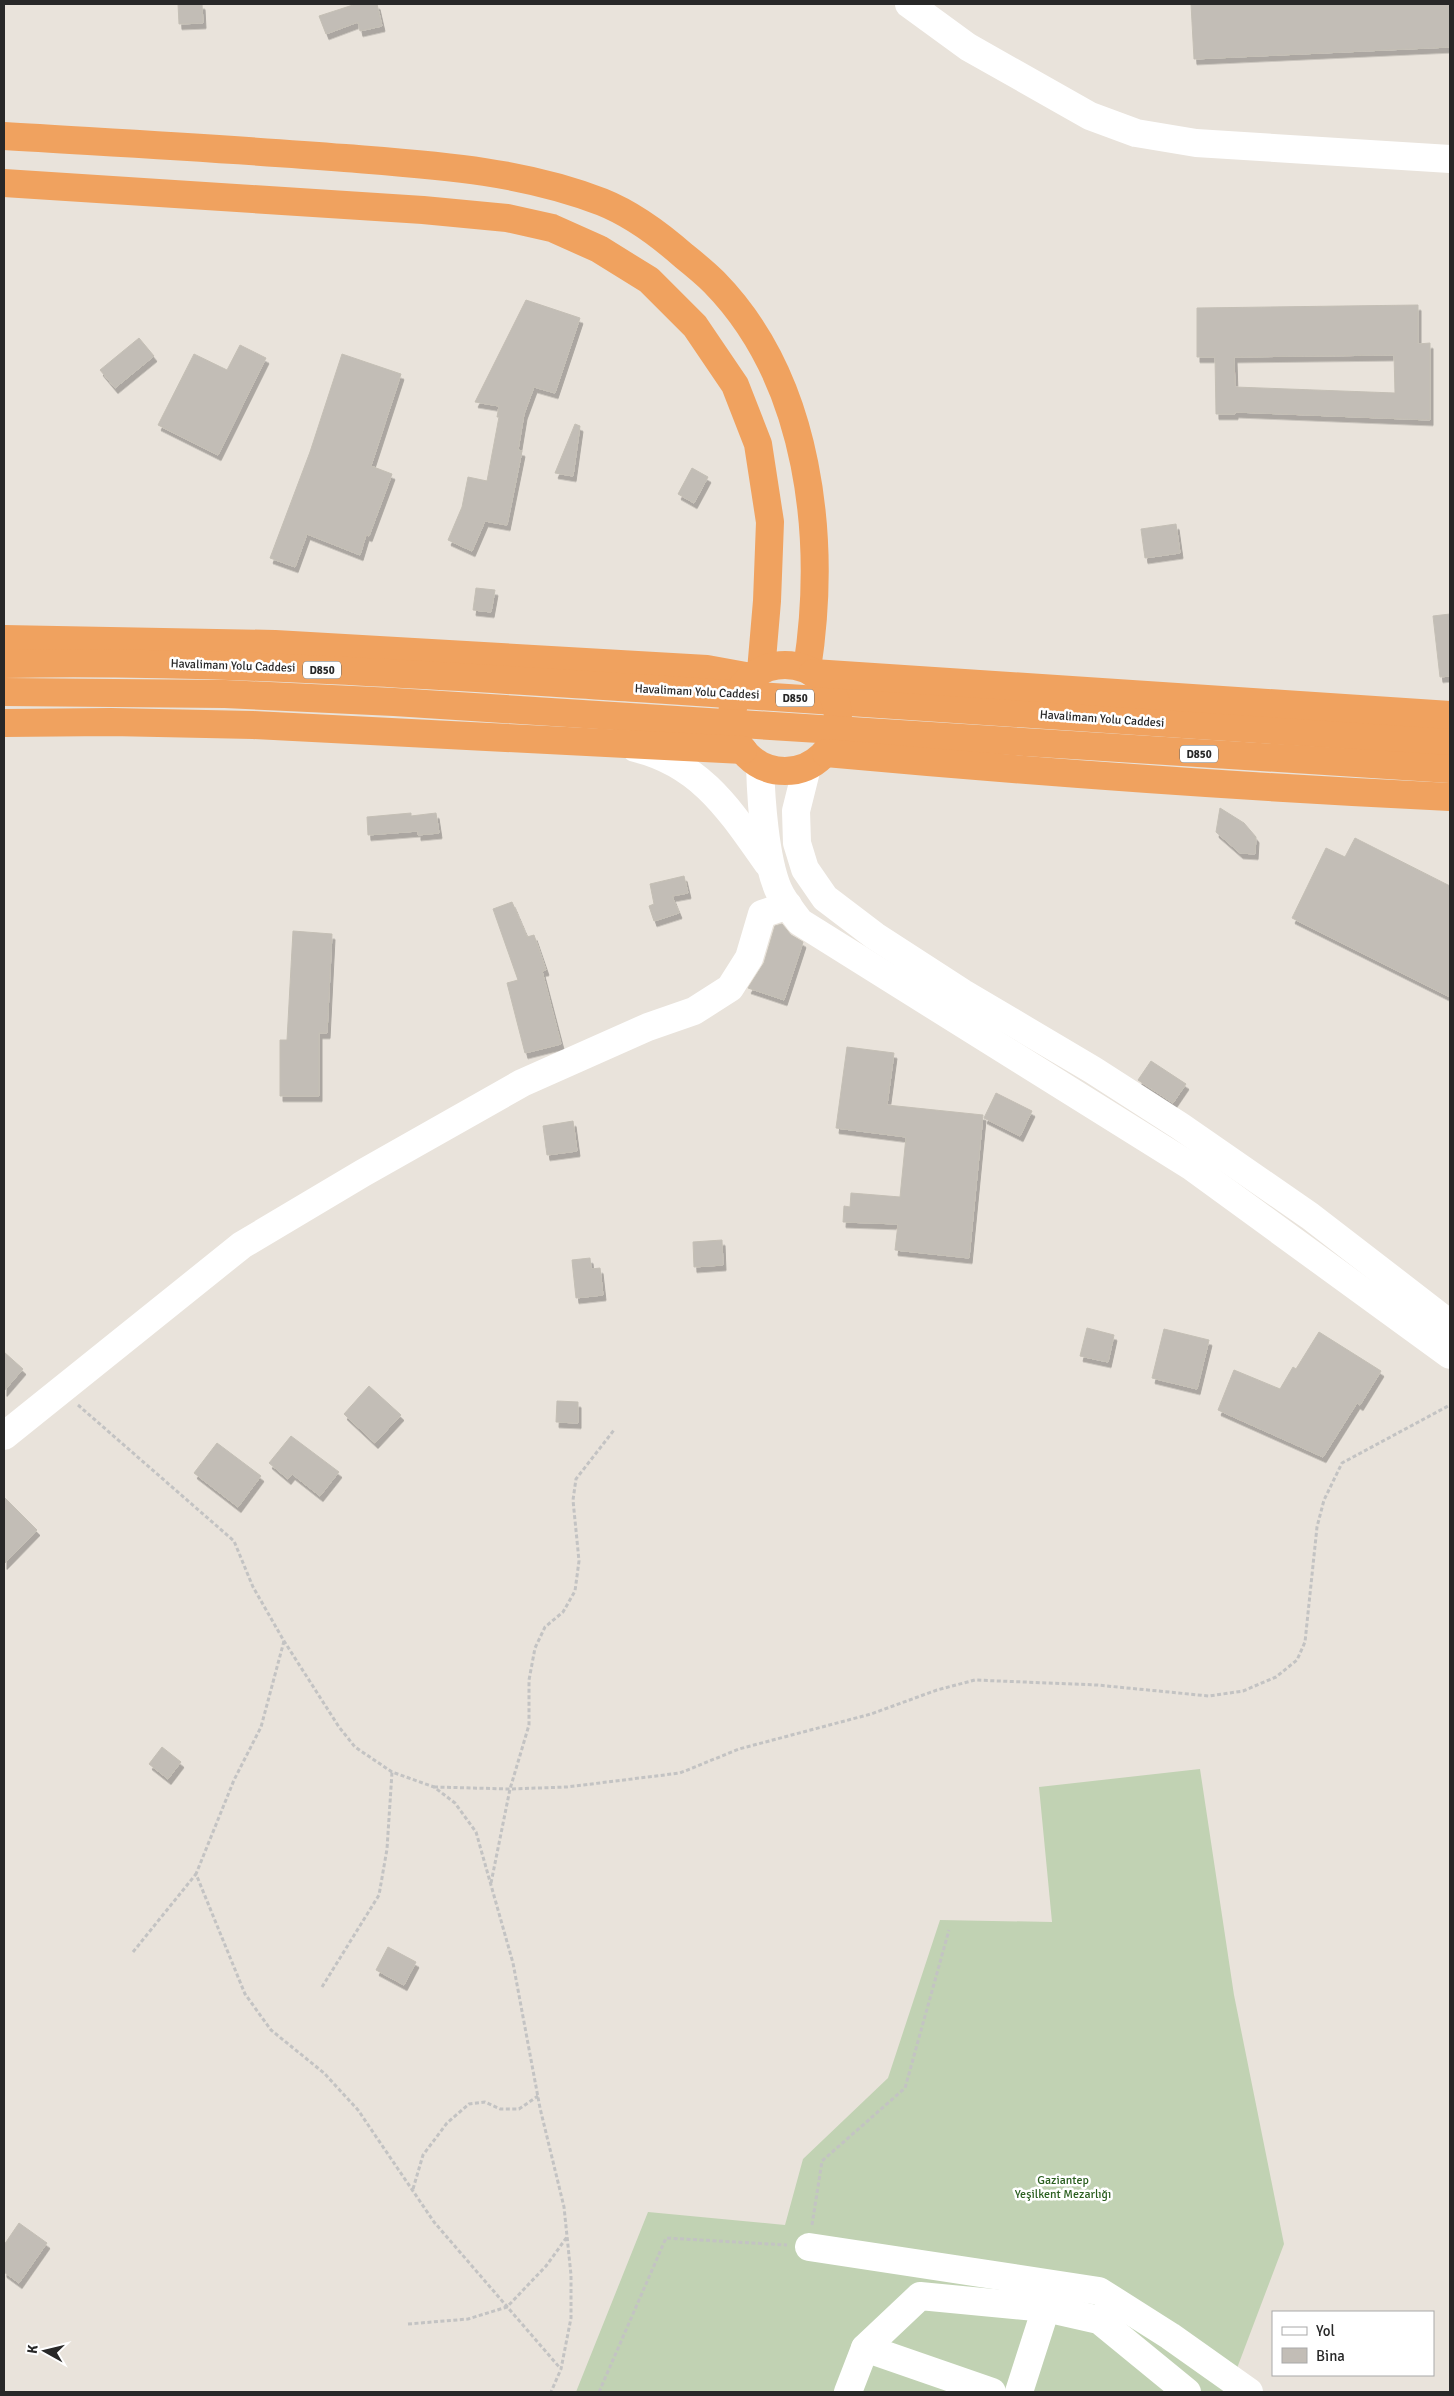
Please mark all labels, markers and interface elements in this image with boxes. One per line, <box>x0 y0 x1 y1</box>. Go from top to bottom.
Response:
street label: Havalimanı Yolu Caddesi <box>170 656 296 676</box>
road number: D850 <box>303 662 341 678</box>
street label: Havalimanı Yolu Caddesi <box>634 681 760 703</box>
road number: D850 <box>776 690 814 706</box>
street label: Havalimanı Yolu Caddesi <box>1039 707 1165 731</box>
road number: D850 <box>1180 746 1218 762</box>
park label: Gaziantep Yeşilkent Mezarlığı <box>1015 2173 1111 2202</box>
legend <box>1272 2311 1434 2376</box>
text: Yol <box>1316 2322 1335 2340</box>
north arrow <box>20 2326 70 2376</box>
text: K <box>24 2343 42 2355</box>
text: Bina <box>1316 2347 1345 2365</box>

